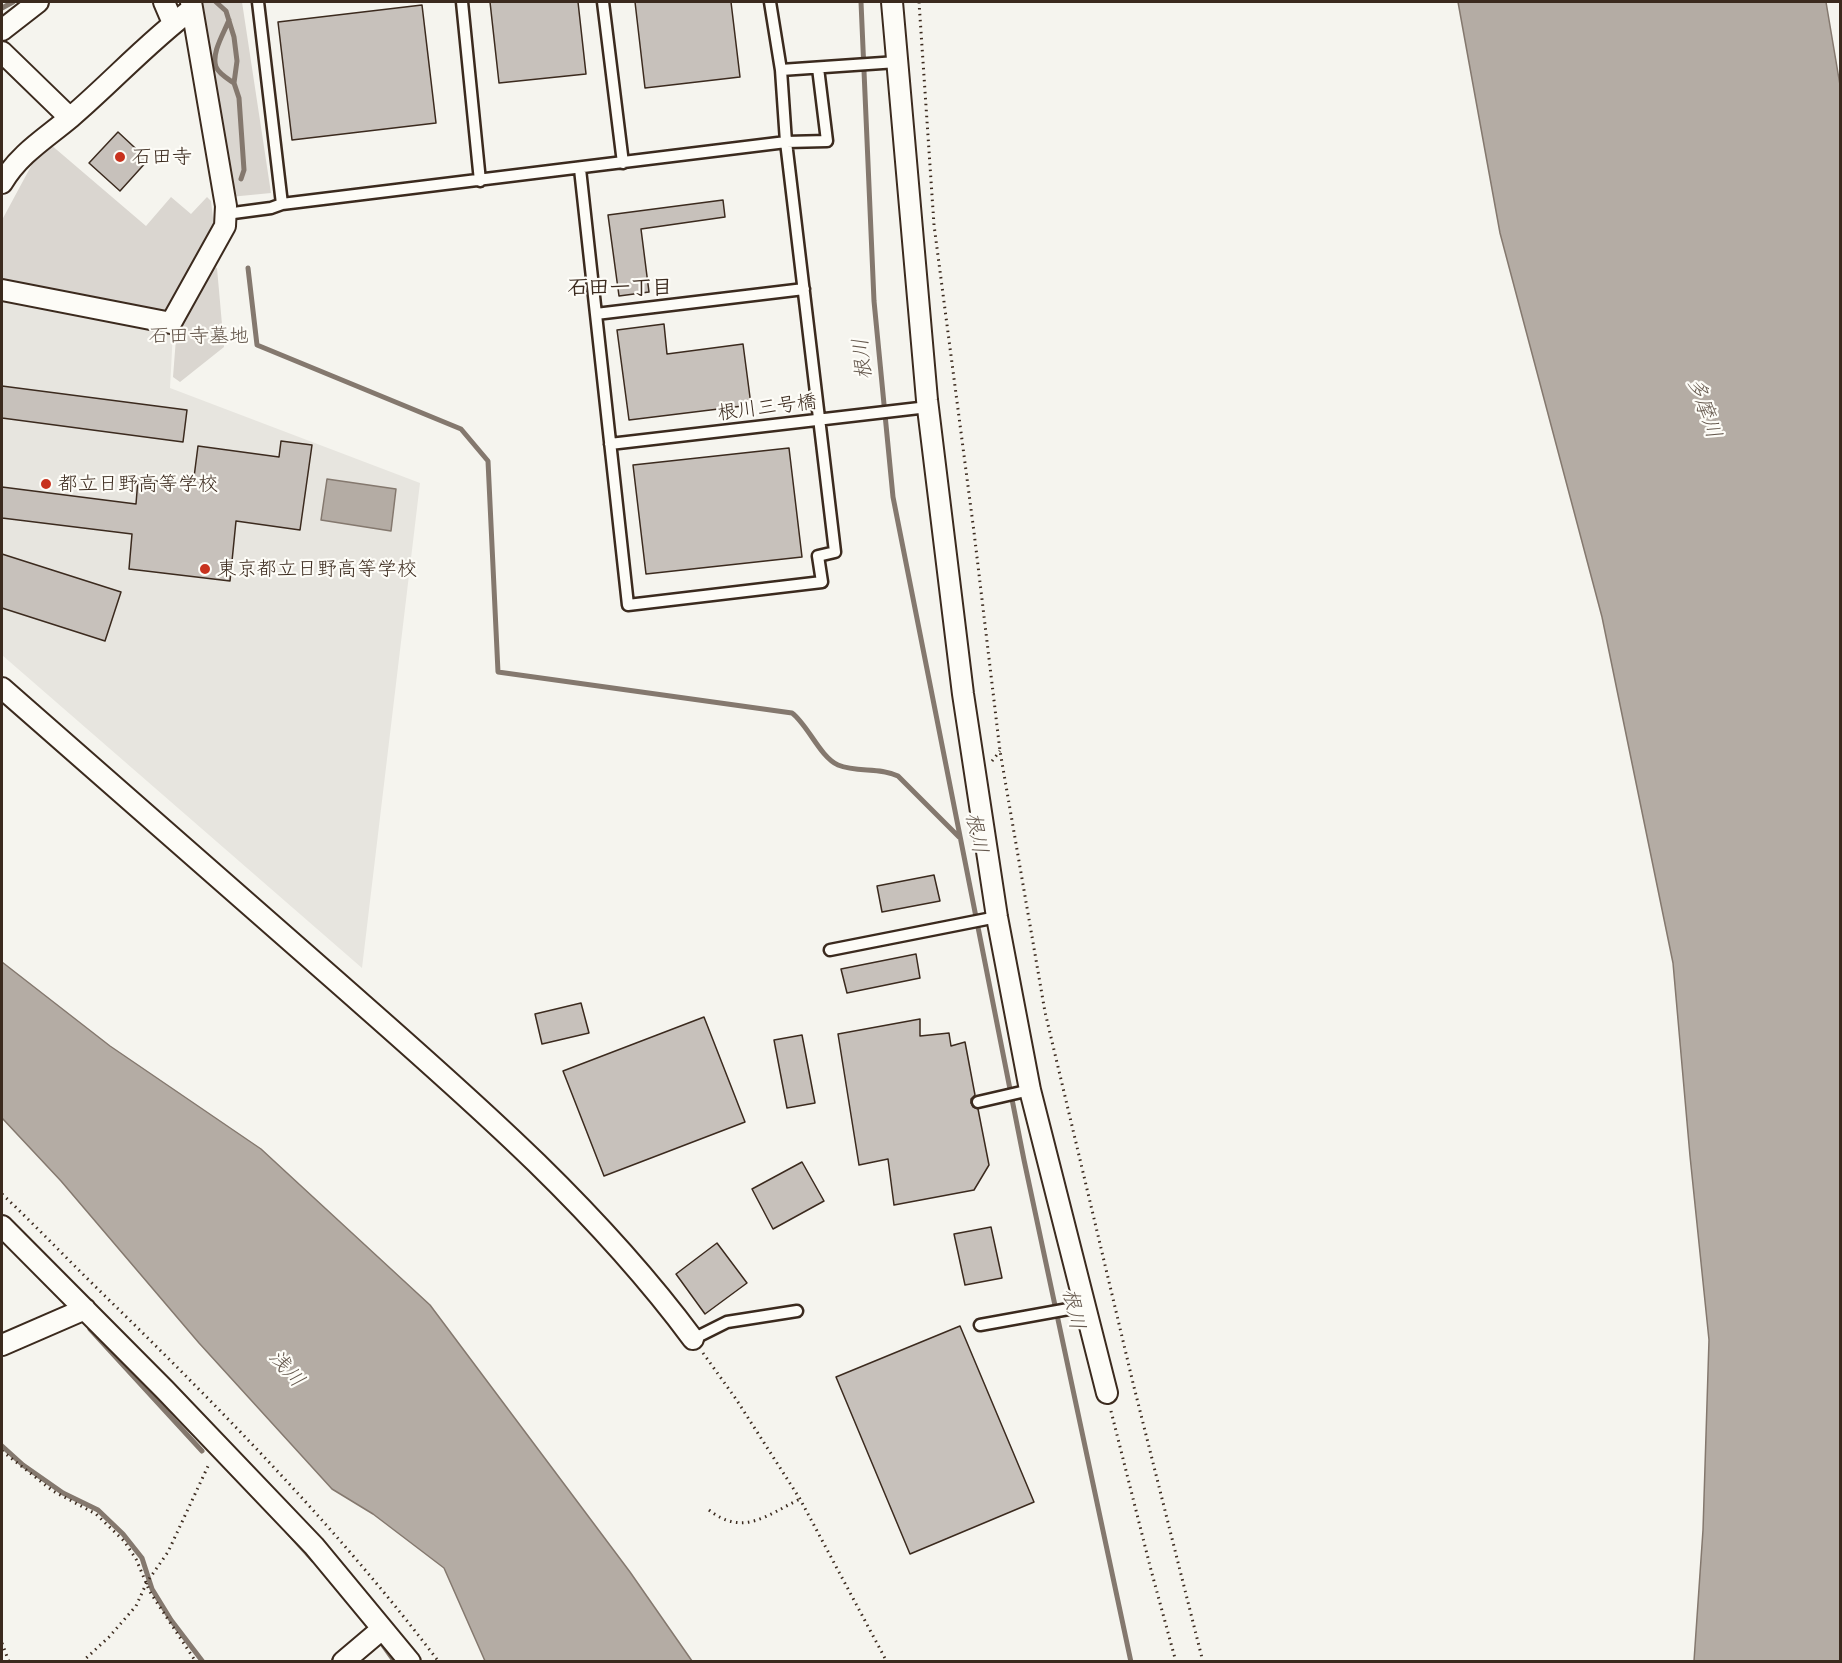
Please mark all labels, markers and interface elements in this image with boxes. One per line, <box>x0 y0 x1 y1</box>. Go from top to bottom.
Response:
place label: 石田寺 <box>132 145 192 169</box>
marker: 石田寺 <box>113 150 127 164</box>
district label: 石田一丁目 <box>568 275 672 301</box>
park label: 石田寺墓地 <box>149 324 249 348</box>
water label: 根川 <box>848 337 878 381</box>
water label: 多摩川 <box>1682 374 1726 442</box>
street label: 根川三号橋 <box>716 390 818 426</box>
place label: 都立日野高等学校 <box>58 472 218 496</box>
marker: 都立日野高等学校 <box>39 477 53 491</box>
place label: 東京都立日野高等学校 <box>217 557 417 581</box>
marker: 東京都立日野高等学校 <box>198 562 212 576</box>
water label: 根川 <box>960 810 992 856</box>
water label: 根川 <box>1056 1286 1090 1332</box>
water label: 浅川 <box>263 1345 309 1393</box>

